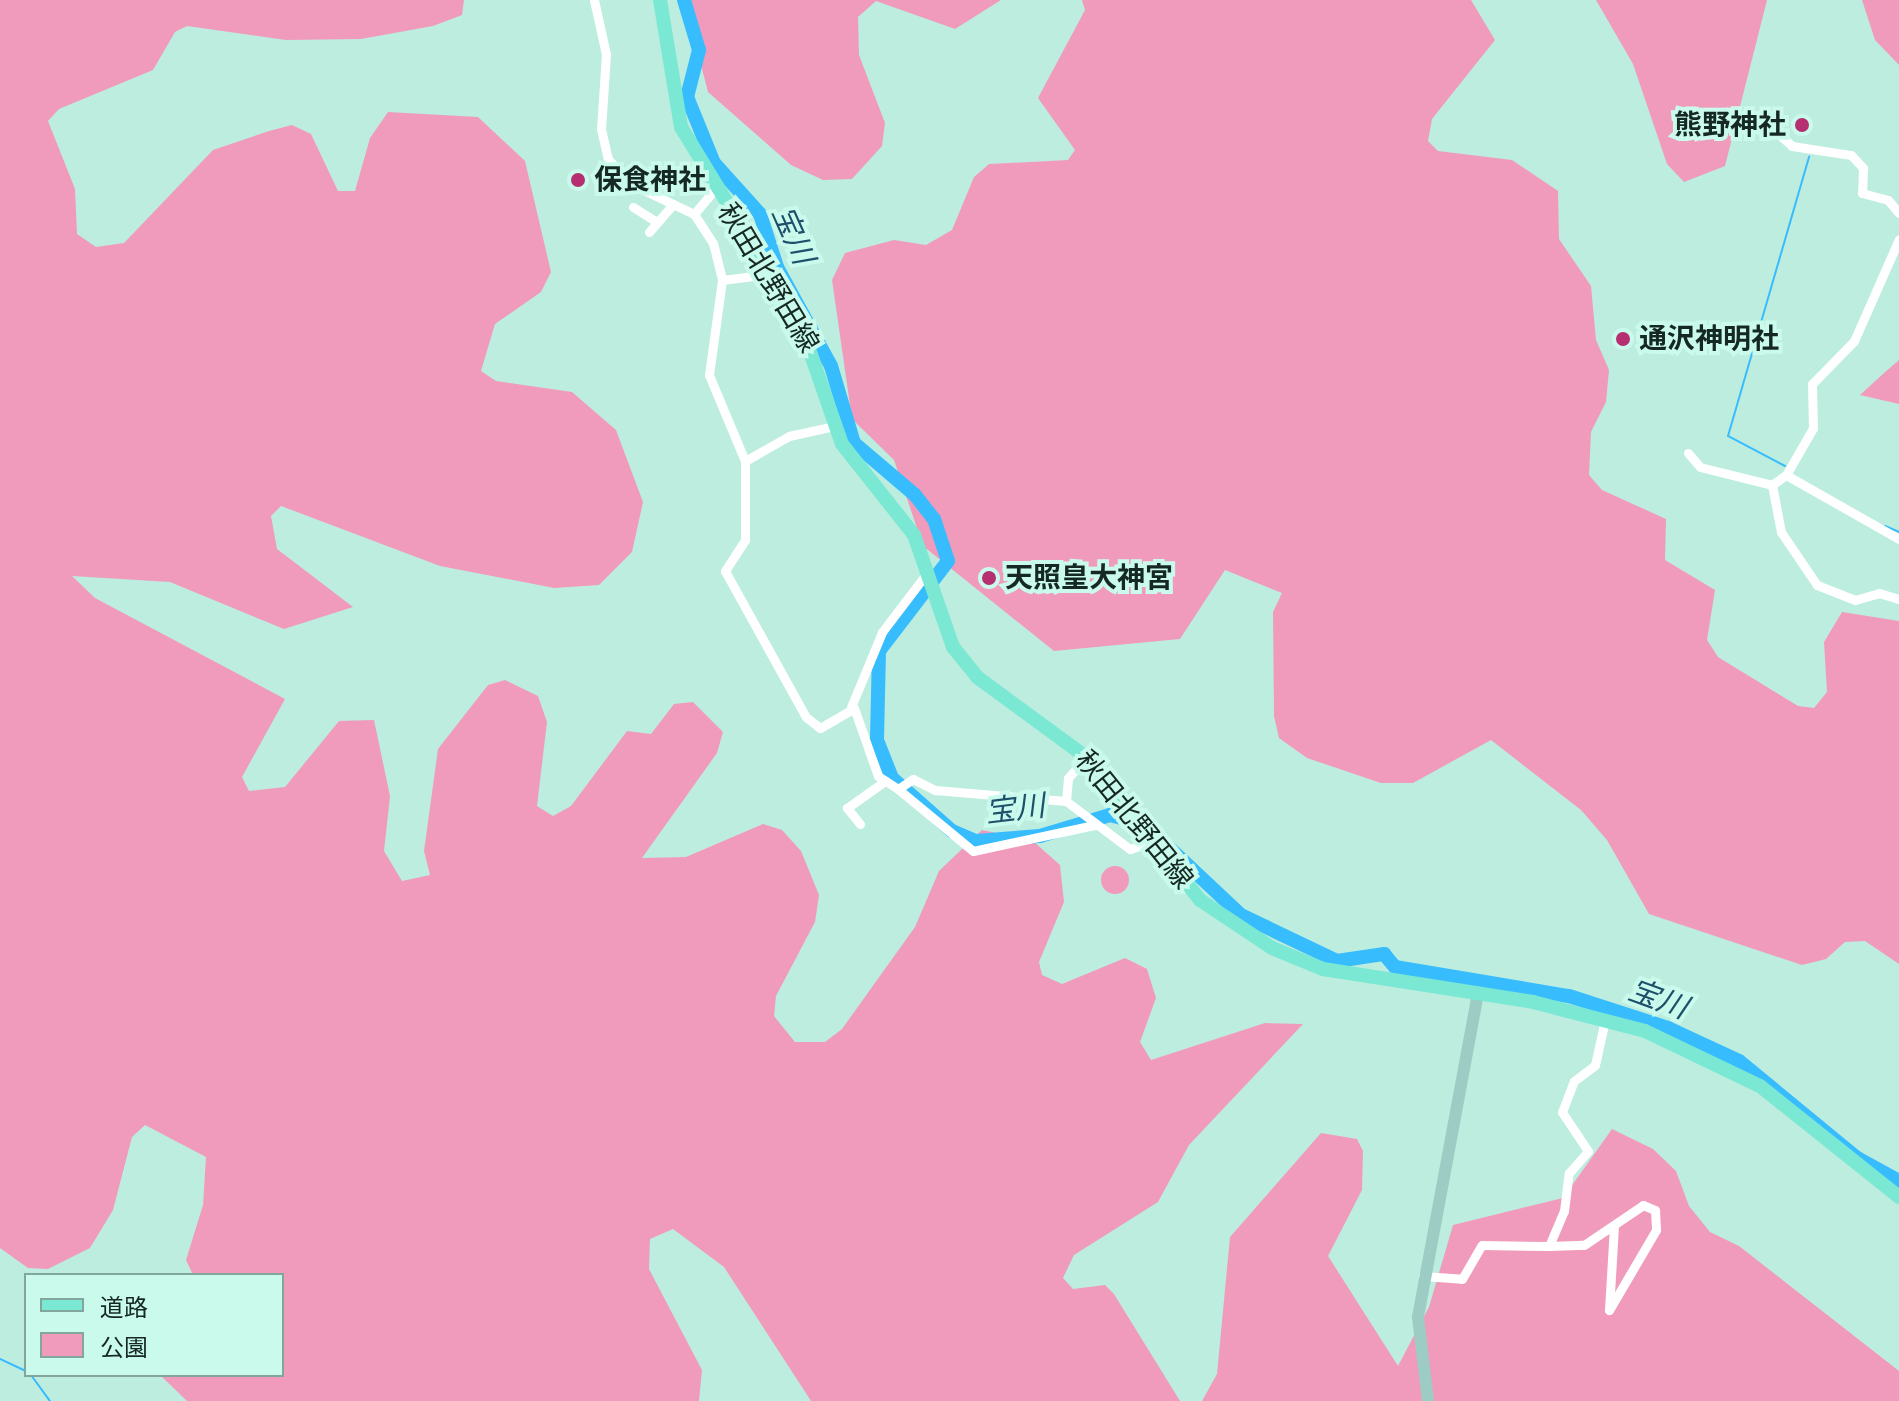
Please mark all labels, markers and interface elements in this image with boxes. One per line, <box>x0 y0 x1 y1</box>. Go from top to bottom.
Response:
place label: 熊野神社 <box>1674 108 1786 142</box>
marker: 熊野神社 <box>1793 116 1811 134</box>
place label: 保食神社 <box>594 163 706 197</box>
marker: 保食神社 <box>569 171 587 189</box>
street label: 秋田北野田線 <box>710 197 826 359</box>
water label: 宝川 <box>764 200 822 270</box>
place label: 通沢神明社 <box>1639 322 1779 356</box>
marker: 通沢神明社 <box>1614 330 1632 348</box>
place label: 天照皇大神宮 <box>1005 561 1173 595</box>
marker: 天照皇大神宮 <box>980 569 998 587</box>
street label: 秋田北野田線 <box>1068 744 1200 896</box>
water label: 宝川 <box>983 787 1047 831</box>
water label: 宝川 <box>1624 972 1692 1026</box>
legend <box>24 1273 284 1377</box>
text: 道路 <box>100 1294 148 1322</box>
text: 公園 <box>100 1334 148 1362</box>

